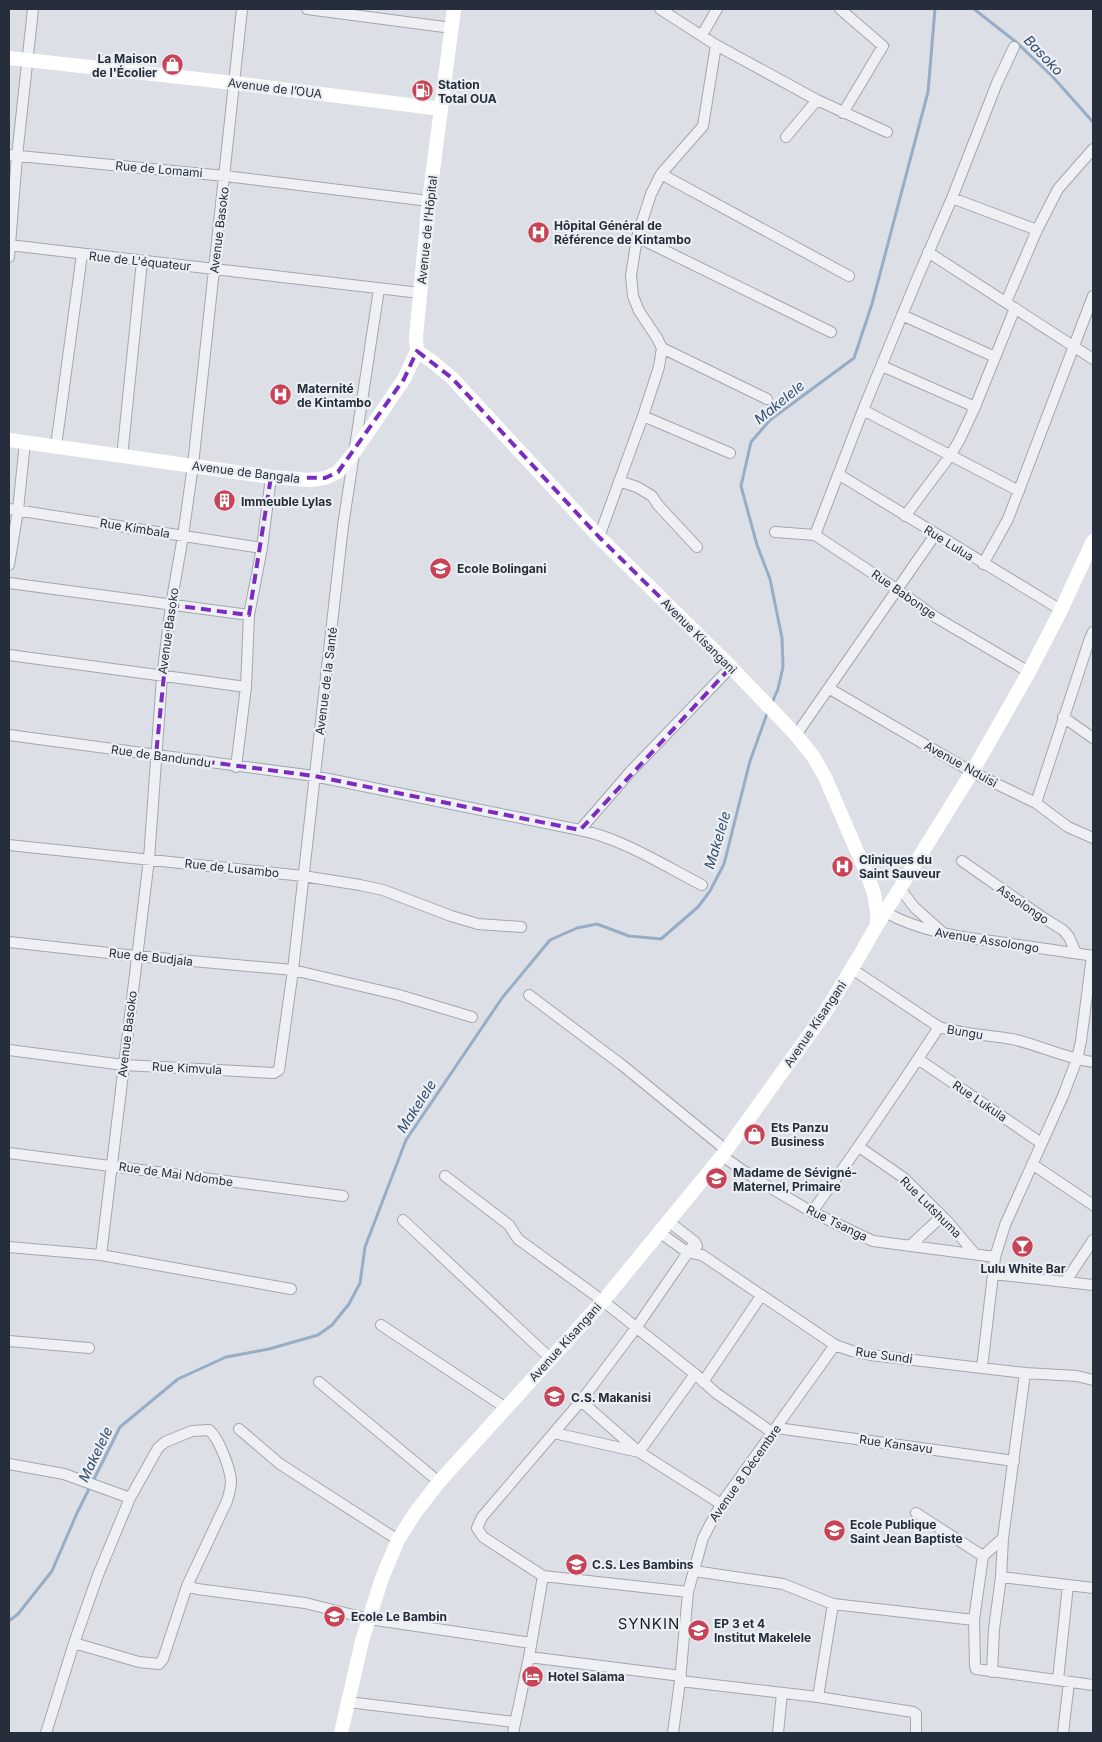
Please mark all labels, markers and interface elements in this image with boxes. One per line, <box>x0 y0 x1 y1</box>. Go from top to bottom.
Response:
water label: Basoko <box>1021 31 1067 79</box>
place label: La Maison de l'Écolier <box>92 51 157 80</box>
shop icon: La Maison de l'Écolier <box>161 53 185 77</box>
street label: Avenue de l’OUA <box>227 75 323 101</box>
place label: Station Total OUA <box>438 77 497 106</box>
fuel station icon: Station Total OUA <box>410 79 434 103</box>
street label: Rue de Lomami <box>115 158 203 180</box>
street label: Avenue de l’Hôpital <box>414 175 440 285</box>
street label: Avenue Basoko <box>206 186 232 274</box>
place label: Hôpital Général de Référence de Kintambo <box>554 218 691 247</box>
hospital icon: Hôpital Général de Référence de Kintambo <box>526 220 550 244</box>
street label: Rue de L'équateur <box>88 248 192 274</box>
water label: Makelele <box>751 377 807 427</box>
place label: Maternité de Kintambo <box>297 381 371 410</box>
hospital icon: Maternité de Kintambo <box>269 383 293 407</box>
street label: Avenue de Bangala <box>191 458 301 486</box>
building icon: Immeuble Lylas <box>213 489 237 513</box>
place label: Immeuble Lylas <box>241 494 332 509</box>
street label: Rue Kimbala <box>99 515 171 541</box>
street label: Rue Lulua <box>921 522 977 564</box>
school or university icon: Ecole Bolingani <box>429 556 453 580</box>
place label: Ecole Bolingani <box>457 561 547 576</box>
street label: Rue Babonge <box>869 566 939 622</box>
street label: Avenue Basoko <box>155 587 181 675</box>
street label: Avenue Kisangani <box>658 595 740 677</box>
street label: Avenue de la Santé <box>312 626 340 736</box>
street label: Avenue Nduisi <box>922 738 1000 790</box>
street label: Rue de Bandundu <box>110 742 212 770</box>
water label: Makelele <box>700 809 734 871</box>
place label: Cliniques du Saint Sauveur <box>859 852 941 881</box>
hospital icon: Cliniques du Saint Sauveur <box>831 854 855 878</box>
street label: Rue de Lusambo <box>184 856 280 880</box>
street label: Assolongo <box>994 881 1052 927</box>
street label: Avenue Assolongo <box>934 924 1040 956</box>
street label: Rue de Budjala <box>108 945 194 969</box>
street label: Avenue Kisangani <box>781 978 849 1070</box>
street label: Avenue Basoko <box>114 990 140 1078</box>
street label: Bungu <box>946 1021 984 1043</box>
street label: Rue Kimvula <box>152 1059 222 1077</box>
water label: Makelele <box>393 1076 439 1136</box>
street label: Rue Lukula <box>950 1077 1010 1125</box>
place label: Ets Panzu Business <box>771 1120 829 1149</box>
shop icon: Ets Panzu Business <box>743 1122 767 1146</box>
street label: Rue de Mai Ndombe <box>118 1159 234 1189</box>
place label: Madame de Sévigné- Maternel, Primaire <box>733 1165 857 1194</box>
school or university icon: Madame de Sévigné- Maternel, Primaire <box>705 1167 729 1191</box>
street label: Rue Lutshuma <box>897 1173 965 1241</box>
street label: Rue Tsanga <box>804 1202 870 1244</box>
bar icon: Lulu White Bar <box>1011 1235 1035 1259</box>
place label: Lulu White Bar <box>980 1261 1066 1276</box>
street label: Avenue Kisangani <box>526 1299 604 1385</box>
street label: Rue Sundi <box>855 1344 914 1366</box>
school or university icon: C.S. Makanisi <box>543 1385 567 1409</box>
place label: C.S. Makanisi <box>571 1390 651 1405</box>
street label: Avenue 8 Décembre <box>706 1422 784 1524</box>
water label: Makelele <box>74 1423 116 1485</box>
street label: Rue Kansavu <box>858 1431 934 1457</box>
place label: Ecole Publique Saint Jean Baptiste <box>850 1517 963 1546</box>
school or university icon: Ecole Publique Saint Jean Baptiste <box>822 1519 846 1543</box>
school or university icon: C.S. Les Bambins <box>564 1552 588 1576</box>
place label: C.S. Les Bambins <box>592 1557 694 1572</box>
school or university icon: Ecole Le Bambin <box>323 1604 347 1628</box>
place label: Ecole Le Bambin <box>351 1609 447 1624</box>
district label: SYNKIN <box>618 1614 680 1633</box>
place label: EP 3 et 4 Institut Makelele <box>714 1616 811 1645</box>
school or university icon: EP 3 et 4 Institut Makelele <box>686 1618 710 1642</box>
hotel icon: Hotel Salama <box>520 1664 544 1688</box>
place label: Hotel Salama <box>548 1669 625 1684</box>

